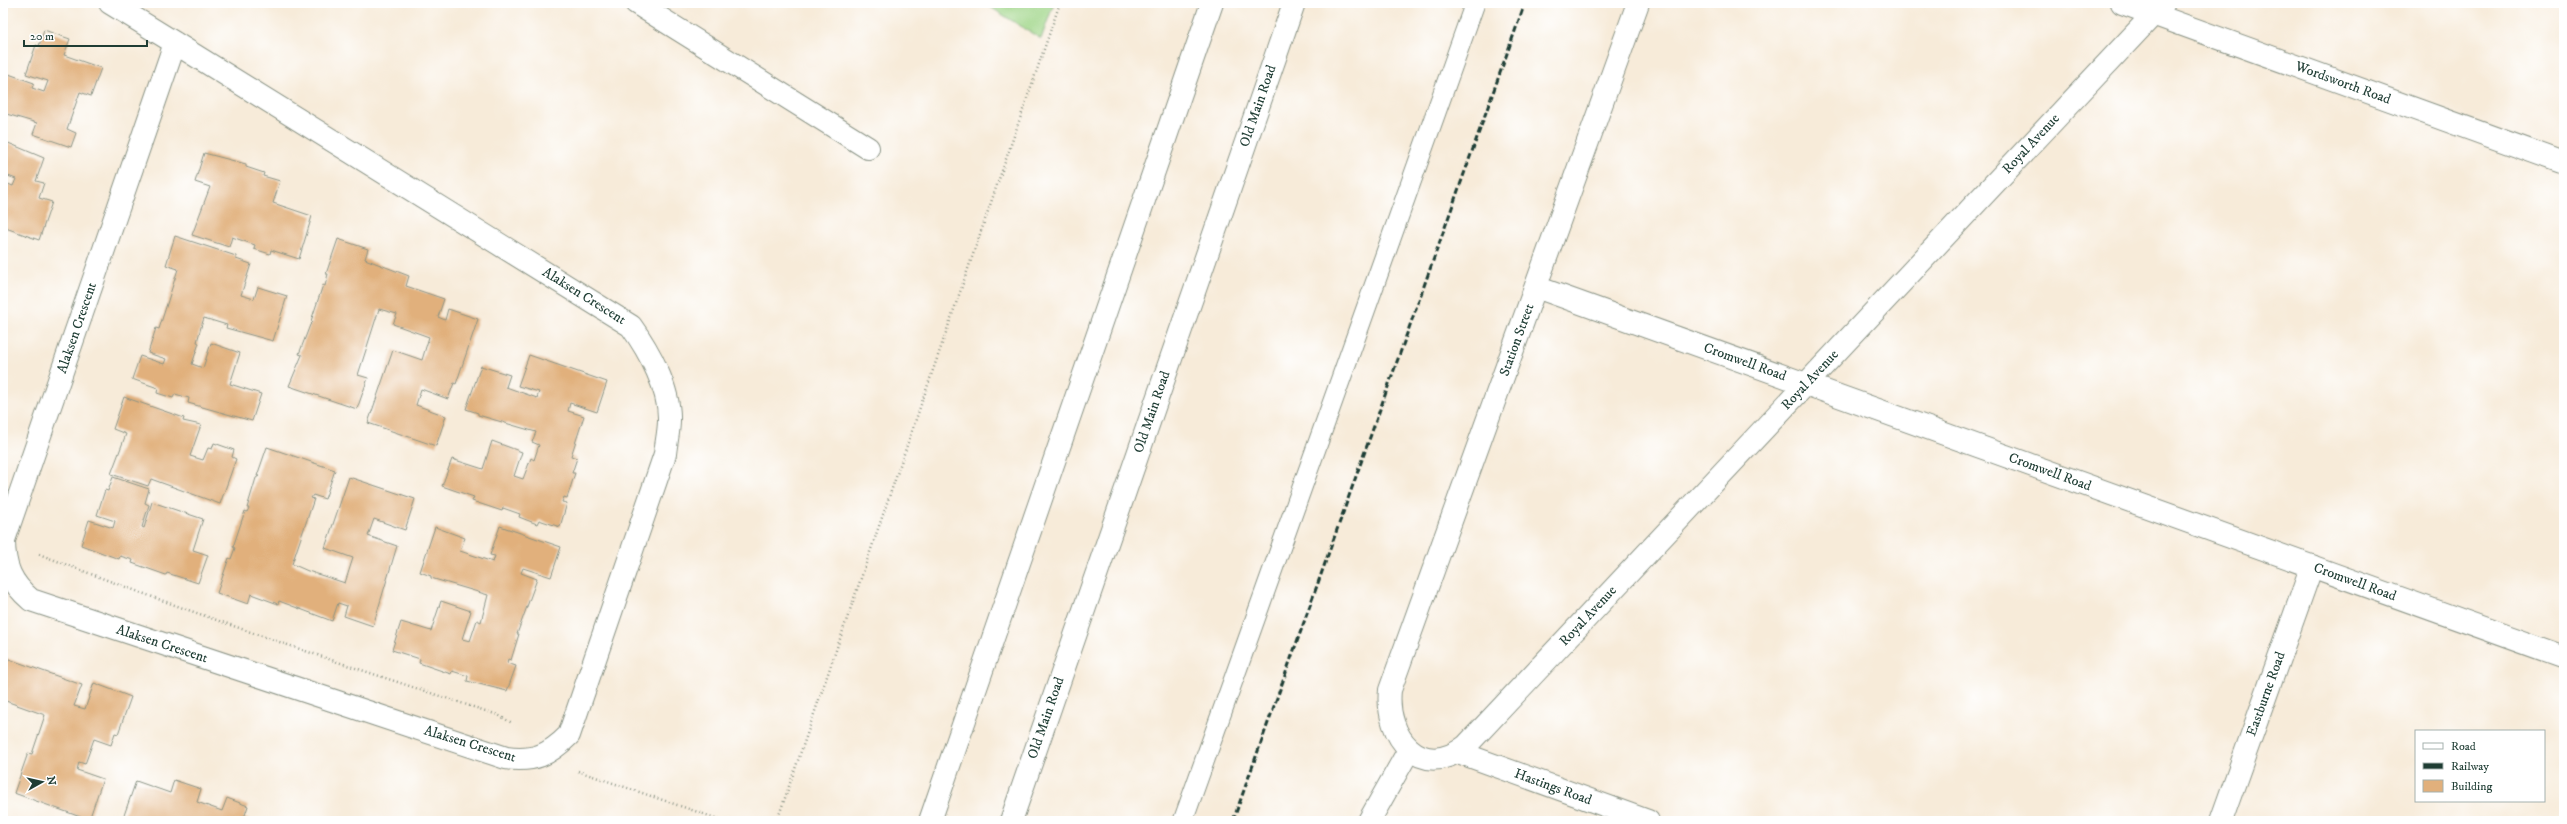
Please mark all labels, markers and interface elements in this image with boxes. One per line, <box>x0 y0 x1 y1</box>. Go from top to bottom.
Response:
scale bar <box>24 22 147 48</box>
text: 20 m <box>30 29 54 44</box>
street label: Wordsworth Road <box>2292 57 2393 109</box>
street label: Old Main Road <box>1236 63 1280 149</box>
street label: Royal Avenue <box>1998 110 2064 178</box>
street label: Alaksen Crescent <box>539 263 630 329</box>
street label: Alaksen Crescent <box>53 280 101 376</box>
street label: Station Street <box>1496 301 1539 379</box>
street label: Cromwell Road <box>1701 339 1789 385</box>
street label: Royal Avenue <box>1777 346 1843 414</box>
street label: Old Main Road <box>1130 369 1174 455</box>
street label: Cromwell Road <box>2006 449 2094 495</box>
street label: Cromwell Road <box>2311 559 2399 605</box>
street label: Royal Avenue <box>1555 582 1621 650</box>
street label: Alaksen Crescent <box>114 621 211 667</box>
street label: Eastburne Road <box>2242 649 2290 739</box>
street label: Old Main Road <box>1024 675 1068 761</box>
street label: Alaksen Crescent <box>422 721 519 767</box>
legend <box>2415 730 2545 802</box>
text: Road <box>2451 739 2476 754</box>
text: Railway <box>2451 759 2489 774</box>
north arrow <box>22 762 62 802</box>
street label: Hastings Road <box>1512 765 1594 809</box>
text: N <box>43 775 58 786</box>
text: Building <box>2451 779 2492 794</box>

